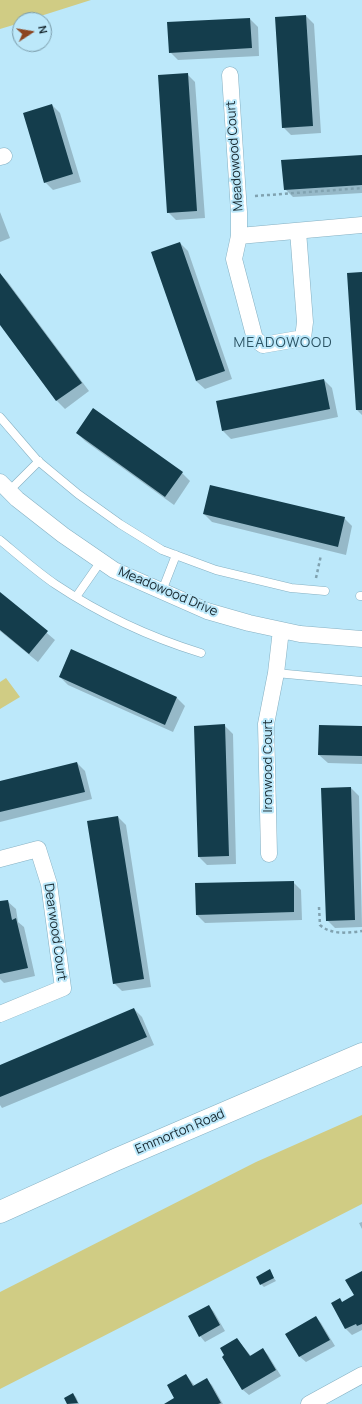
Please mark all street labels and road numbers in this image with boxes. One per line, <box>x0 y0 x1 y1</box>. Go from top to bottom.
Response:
street label: Meadowood Court <box>223 100 247 212</box>
street label: Meadowood Drive <box>116 564 220 620</box>
street label: Ironwood Court <box>260 719 276 813</box>
street label: Dearwood Court <box>40 882 70 982</box>
street label: Emmorton Road <box>133 1106 227 1158</box>

